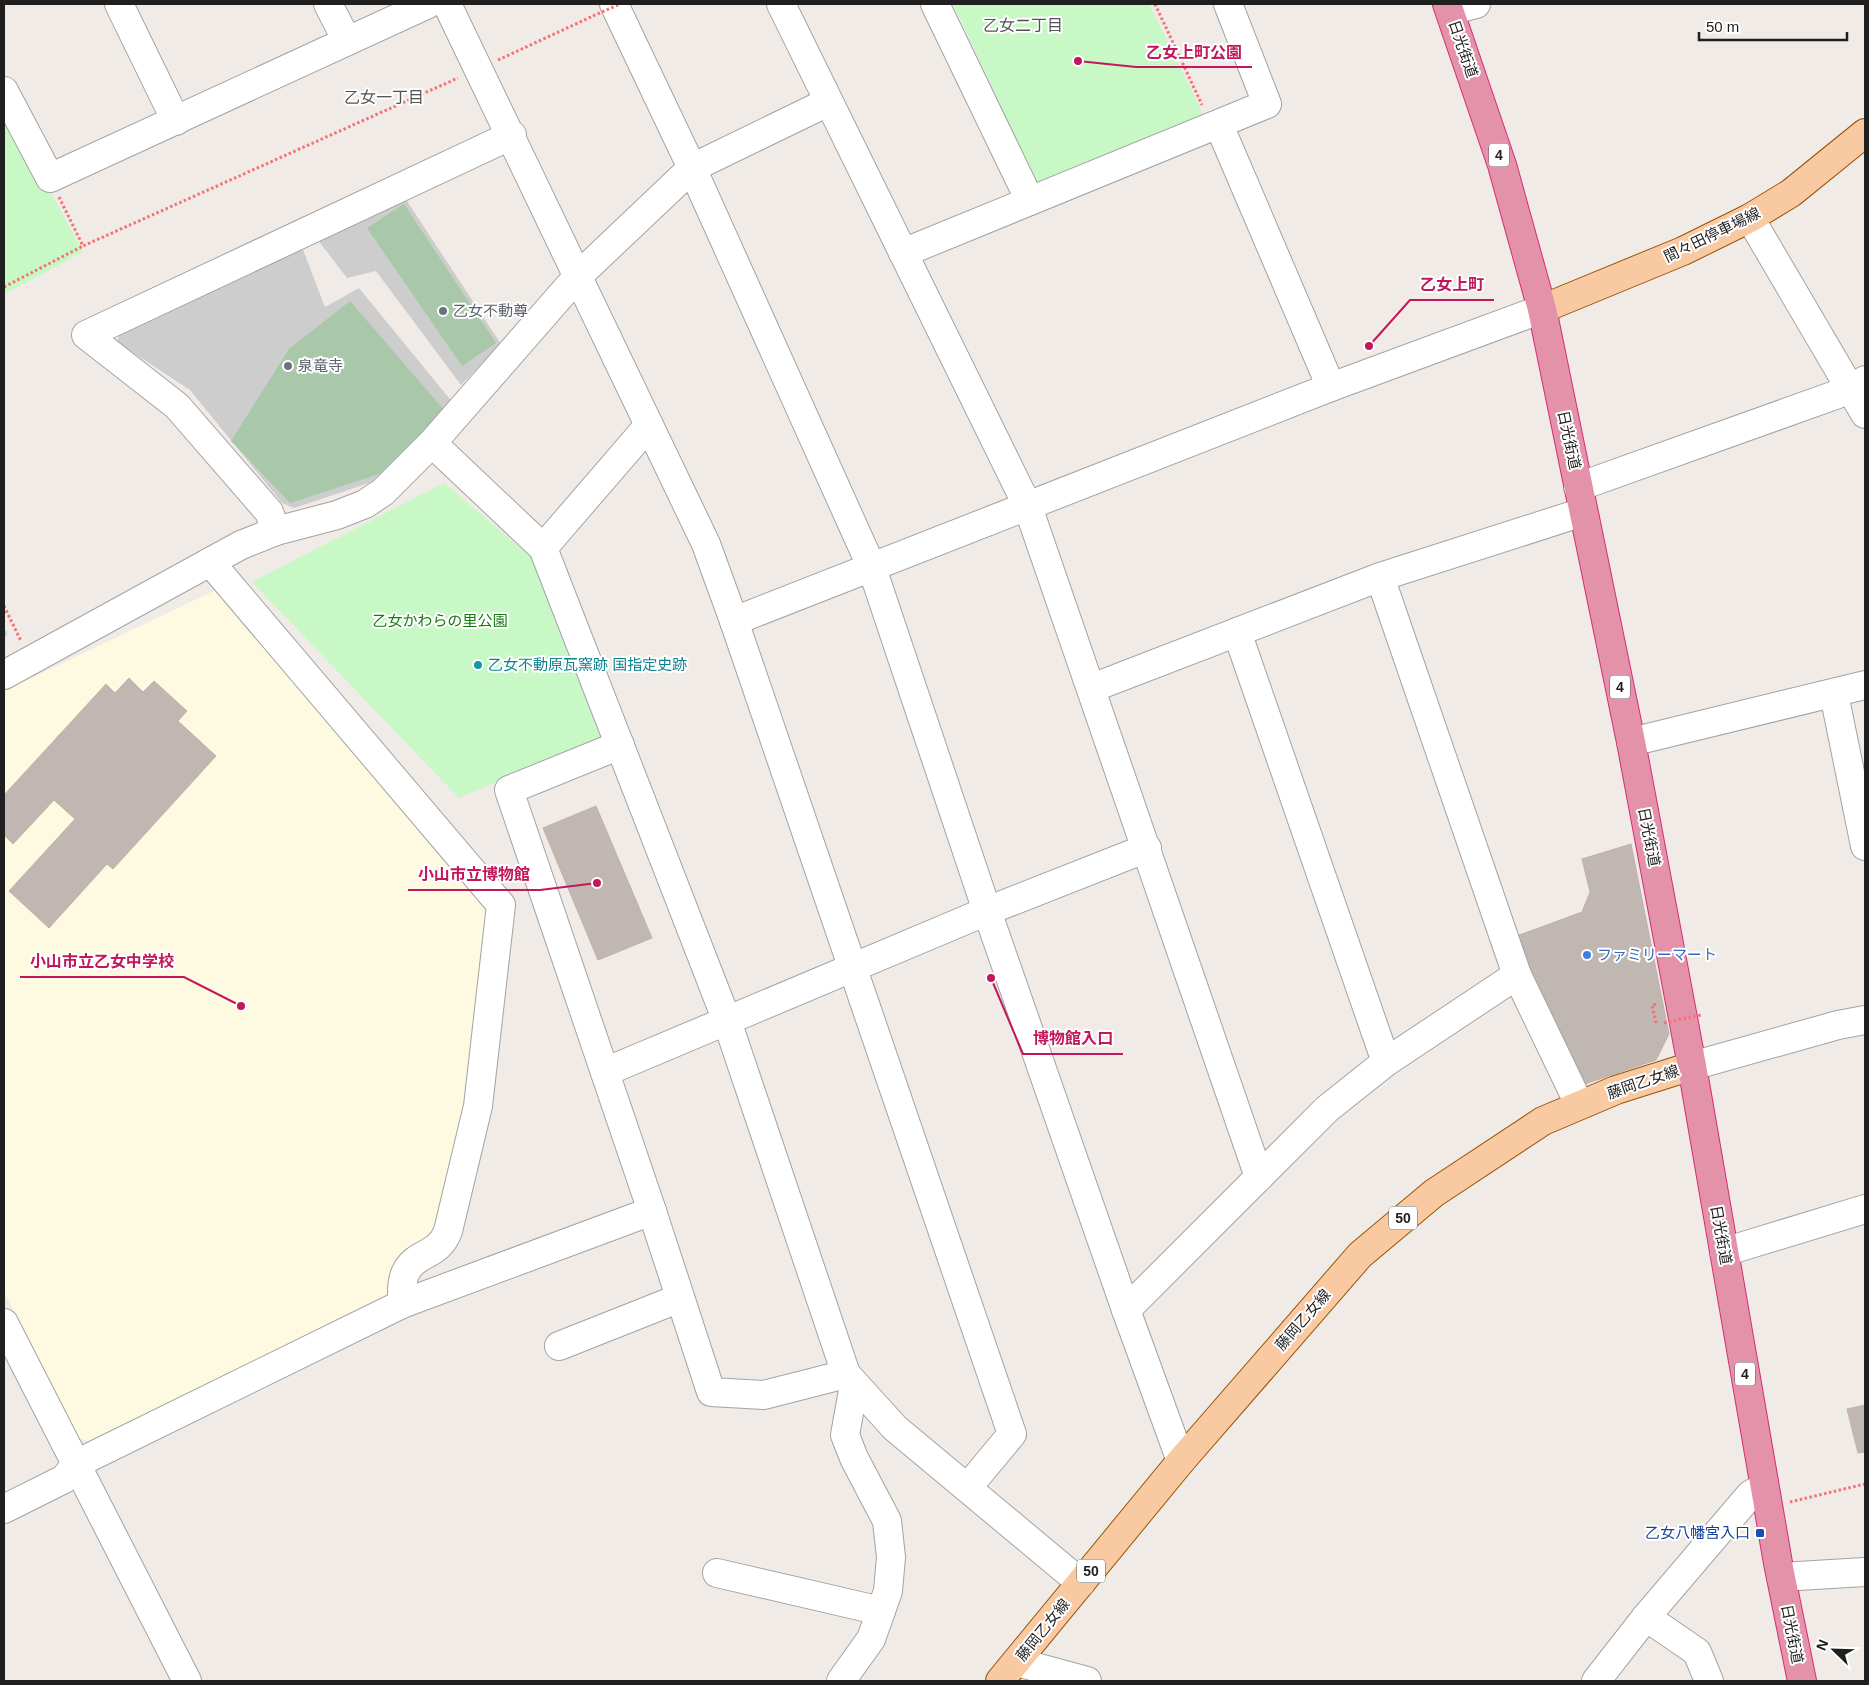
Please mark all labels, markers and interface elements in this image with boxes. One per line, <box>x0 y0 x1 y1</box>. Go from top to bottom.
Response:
scale bar <box>1699 10 1846 42</box>
district label: 乙女二丁目 <box>983 17 1063 34</box>
street label: 日光街道 <box>1446 18 1481 80</box>
text: 50 m <box>1706 18 1739 35</box>
callout: 乙女上町公園 <box>1136 36 1252 67</box>
text: 乙女上町公園 <box>1146 44 1242 61</box>
district label: 乙女一丁目 <box>344 89 424 106</box>
road number: 4 <box>1489 144 1509 166</box>
street label: 間々田停車場線 <box>1661 204 1763 265</box>
callout: 乙女上町 <box>1410 269 1494 300</box>
text: 乙女上町 <box>1420 276 1484 293</box>
place label: 乙女不動尊 <box>453 302 528 319</box>
marker: 乙女不動尊 <box>437 305 449 317</box>
place label: 泉竜寺 <box>298 357 343 374</box>
marker: 泉竜寺 <box>282 360 294 372</box>
street label: 日光街道 <box>1555 409 1584 471</box>
park label: 乙女かわらの里公園 <box>372 612 508 629</box>
place label: 乙女不動原瓦窯跡 国指定史跡 <box>488 656 687 673</box>
marker: 乙女不動原瓦窯跡 国指定史跡 <box>472 659 484 671</box>
road number: 4 <box>1610 676 1630 699</box>
street label: 日光街道 <box>1635 806 1664 868</box>
callout: 小山市立博物館 <box>408 859 540 890</box>
text: 小山市立博物館 <box>418 865 530 883</box>
callout: 小山市立乙女中学校 <box>20 946 184 977</box>
place label: ファミリーマート <box>1597 946 1717 963</box>
marker: ファミリーマート <box>1581 949 1593 961</box>
text: 小山市立乙女中学校 <box>30 953 174 970</box>
callout: 博物館入口 <box>1023 1023 1123 1054</box>
text: 博物館入口 <box>1033 1029 1113 1047</box>
street label: 藤岡乙女線 <box>1605 1061 1681 1102</box>
street label: 日光街道 <box>1708 1204 1735 1266</box>
road number: 50 <box>1389 1206 1417 1230</box>
street label: 藤岡乙女線 <box>1272 1286 1334 1354</box>
road number: 4 <box>1735 1362 1755 1386</box>
place label: 乙女八幡宮入口 <box>1645 1524 1750 1541</box>
marker: 乙女八幡宮入口 <box>1754 1527 1766 1539</box>
road number: 50 <box>1077 1560 1105 1582</box>
street label: 藤岡乙女線 <box>1012 1595 1073 1664</box>
street label: 日光街道 <box>1778 1603 1807 1665</box>
north arrow <box>1809 1625 1859 1675</box>
text: N <box>1813 1637 1831 1653</box>

